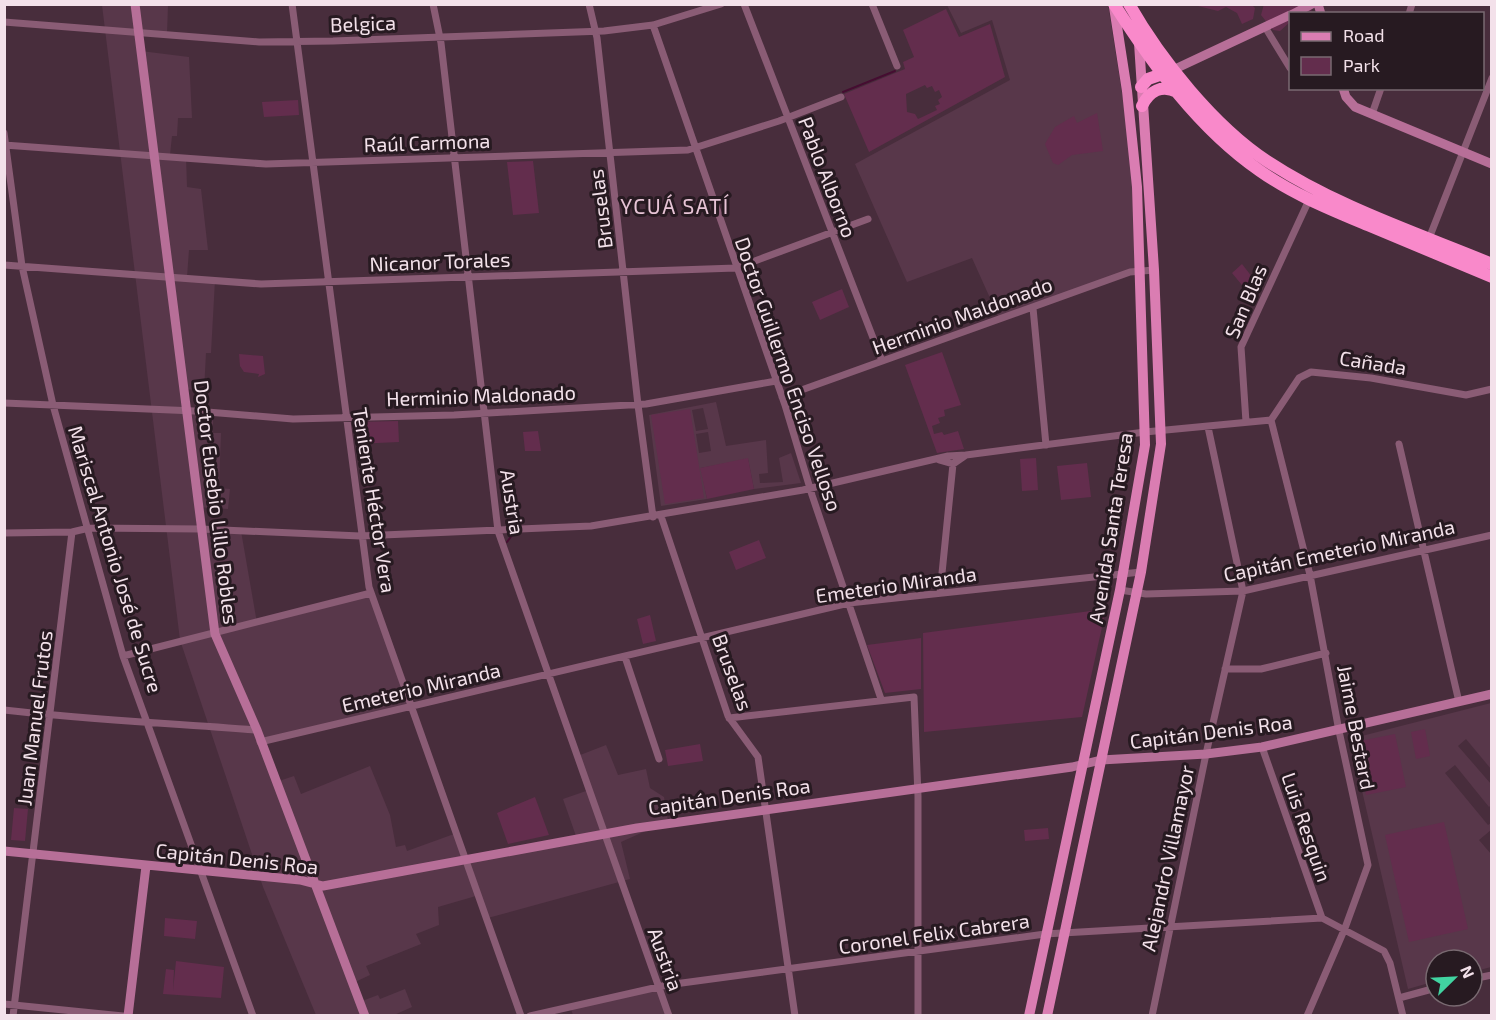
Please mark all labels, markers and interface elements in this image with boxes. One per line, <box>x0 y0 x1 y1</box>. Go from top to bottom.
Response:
street label: Belgica <box>330 10 396 36</box>
legend <box>1289 12 1484 90</box>
text: Road <box>1343 24 1384 46</box>
text: Park <box>1343 54 1380 76</box>
street label: Pablo Alborno <box>794 113 862 241</box>
street label: Raúl Carmona <box>363 128 491 156</box>
street label: Bruselas <box>583 168 617 250</box>
district label: YCUÁ SATÍ <box>620 193 730 218</box>
street label: Doctor Guillermo Enciso Velloso <box>731 234 847 514</box>
street label: Nicanor Torales <box>369 247 511 275</box>
street label: San Blas <box>1219 261 1271 341</box>
street label: Herminio Maldonado <box>869 271 1055 359</box>
street label: Cañada <box>1338 345 1408 379</box>
street label: Doctor Eusebio Lillo Robles <box>190 378 244 626</box>
street label: Herminio Maldonado <box>386 380 576 410</box>
street label: Teniente Héctor Vera <box>348 406 402 594</box>
street label: Mariscal Antonio José de Sucre <box>64 423 168 695</box>
street label: Avenida Santa Teresa <box>1083 431 1137 625</box>
street label: Austria <box>496 468 530 536</box>
street label: Capitán Emeterio Miranda <box>1221 514 1457 586</box>
street label: Emeterio Miranda <box>814 561 978 607</box>
street label: Juan Manuel Frutos <box>11 629 57 807</box>
street label: Bruselas <box>708 630 758 714</box>
street label: Emeterio Miranda <box>339 657 503 717</box>
street label: Jaime Bestard <box>1333 663 1381 791</box>
street label: Capitán Denis Roa <box>1128 709 1294 753</box>
street label: Alejandro Villamayor <box>1136 763 1198 953</box>
street label: Luis Resquin <box>1277 769 1337 885</box>
street label: Capitán Denis Roa <box>646 773 812 819</box>
street label: Capitán Denis Roa <box>154 838 320 878</box>
street label: Coronel Felix Cabrera <box>837 908 1031 958</box>
street label: Austria <box>644 924 688 994</box>
north arrow <box>1424 948 1484 1008</box>
text: N <box>1457 963 1479 981</box>

